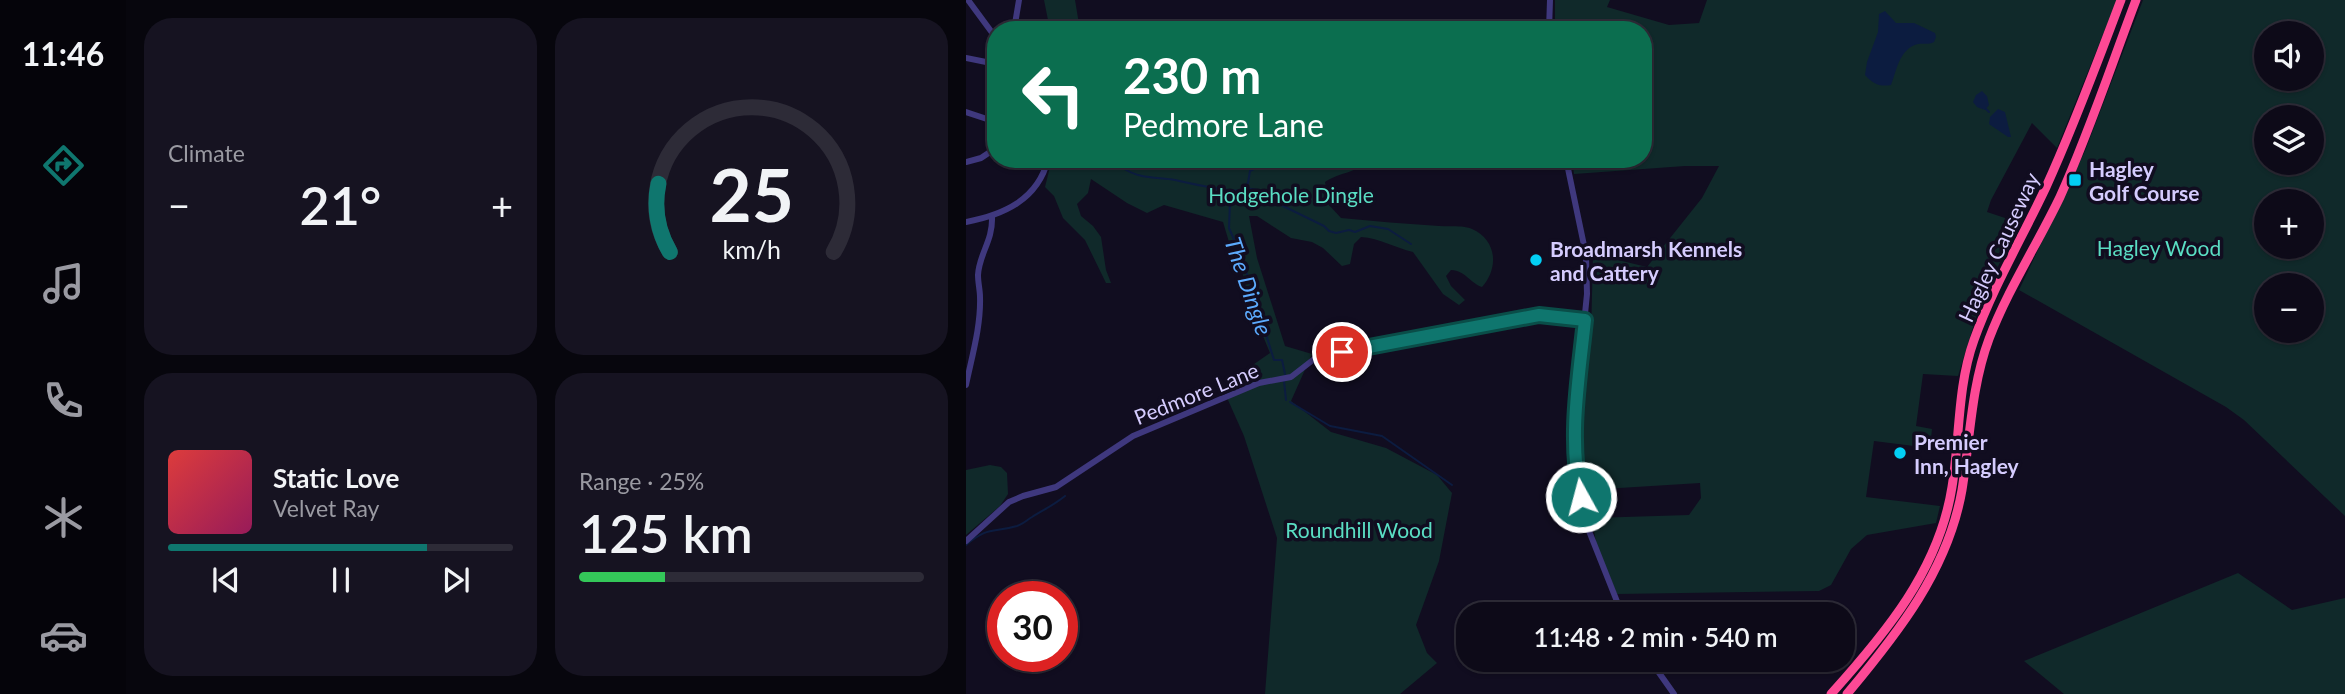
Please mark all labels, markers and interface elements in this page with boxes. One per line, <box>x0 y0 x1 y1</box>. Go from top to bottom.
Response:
map controls <box>2254 21 2324 343</box>
button: sound <box>2254 21 2324 91</box>
text: 11:46 <box>22 34 104 73</box>
text: 230 m <box>1123 46 1261 104</box>
icon: left <box>1008 49 1099 140</box>
text: Pedmore Lane <box>1123 105 1324 144</box>
button: layers <box>2254 105 2324 175</box>
text: Climate <box>168 139 245 167</box>
icon: directions <box>39 141 88 190</box>
text: 25 <box>709 151 794 239</box>
place label: Hagley Golf Course <box>2089 156 2199 205</box>
street label: Hagley Causeway <box>1952 168 2044 326</box>
marker: Hagley Golf Course <box>2067 172 2083 188</box>
text: 21° <box>300 174 381 236</box>
text: − <box>168 182 190 228</box>
text: + <box>491 182 513 228</box>
park label: Hodgehole Dingle <box>1208 182 1374 207</box>
button: + <box>2254 189 2324 259</box>
water label: The Dingle <box>1219 233 1279 339</box>
text: km/h <box>722 234 781 264</box>
park label: Hagley Wood <box>2097 235 2221 260</box>
place label: Broadmarsh Kennels and Cattery <box>1550 236 1742 285</box>
marker: Broadmarsh Kennels and Cattery <box>1528 252 1544 268</box>
icon: music <box>39 259 88 308</box>
button: − <box>2254 273 2324 343</box>
pin <box>1312 322 1372 382</box>
icon: arrive <box>1323 333 1361 371</box>
street label: Pedmore Lane <box>1130 357 1262 429</box>
icon: phone <box>39 376 88 425</box>
place label: Premier Inn, Hagley <box>1914 429 2020 478</box>
marker: Premier Inn, Hagley <box>1892 445 1908 461</box>
position arrow <box>1544 460 1618 534</box>
text: Static Love <box>273 462 400 494</box>
text: Range · 25% <box>579 467 704 495</box>
icon: climate <box>39 493 88 542</box>
text: Velvet Ray <box>273 494 379 522</box>
text: 125 km <box>579 502 753 564</box>
park label: Roundhill Wood <box>1285 517 1433 542</box>
icon: previous <box>207 561 245 599</box>
icon: pause <box>322 561 360 599</box>
icon: next <box>437 561 475 599</box>
speed limit sign: 30 <box>987 581 1078 672</box>
icon: car <box>39 611 88 660</box>
text: 11:48 · 2 min · 540 m <box>1533 621 1778 653</box>

